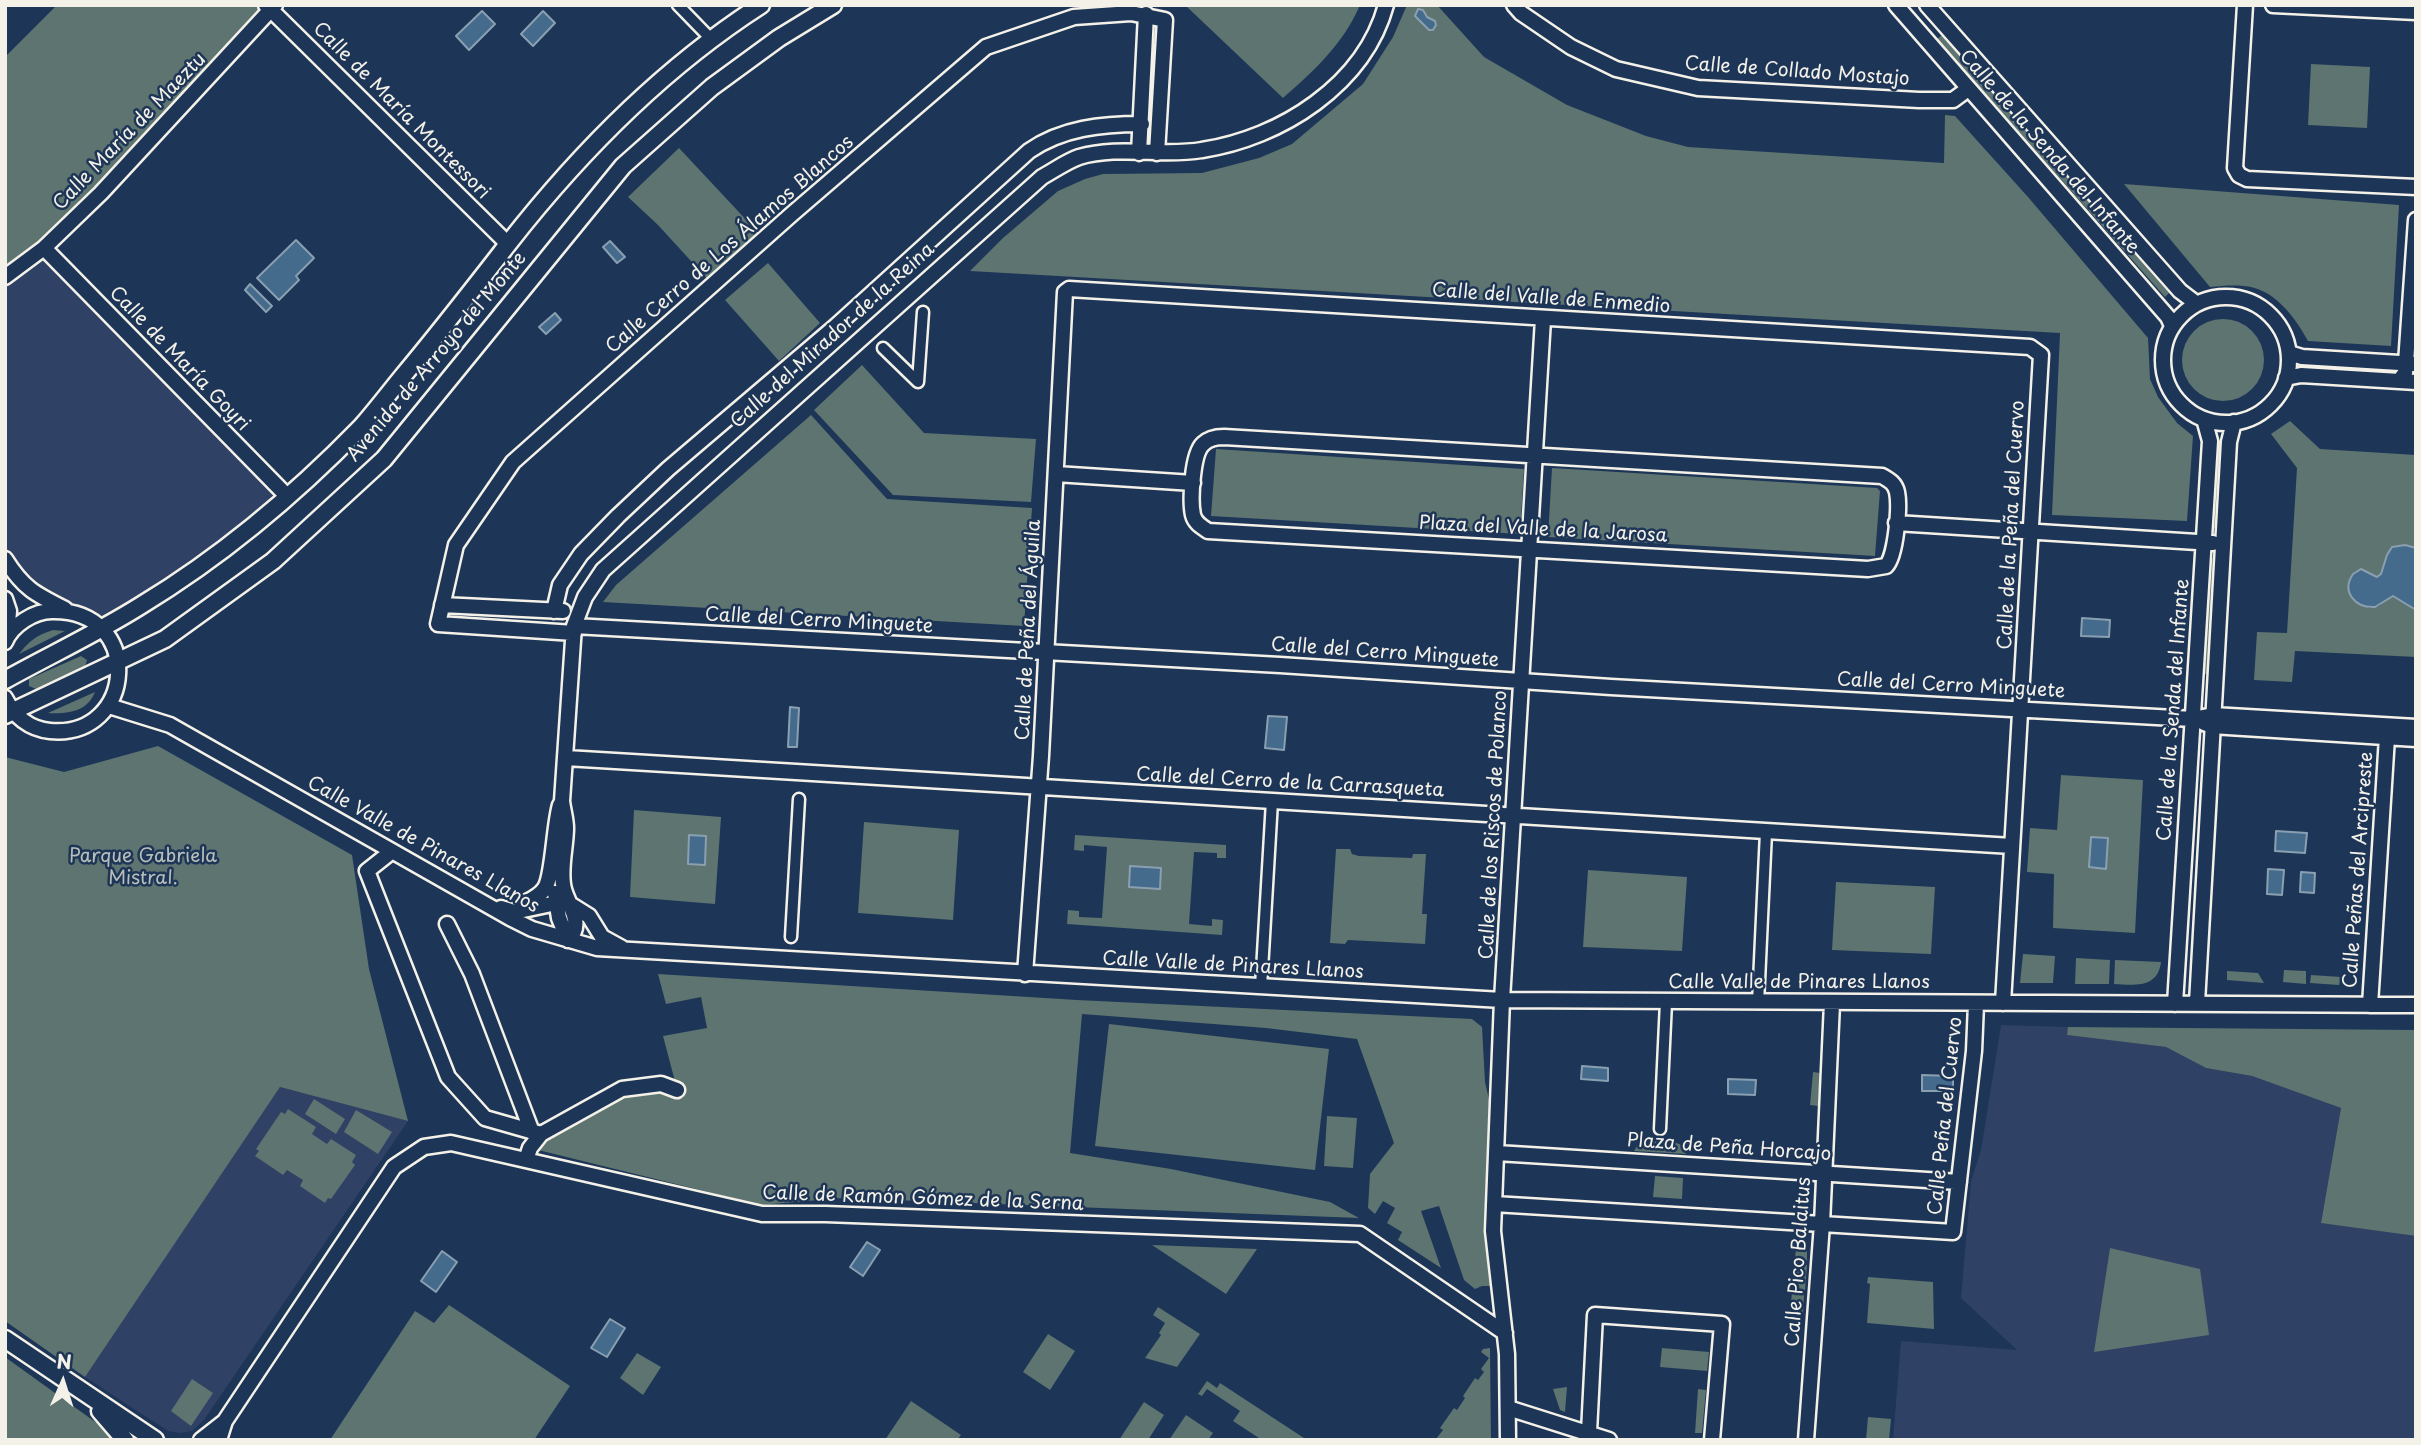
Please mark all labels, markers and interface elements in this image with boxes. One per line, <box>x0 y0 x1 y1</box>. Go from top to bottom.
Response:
street label: Calle de María Montessori <box>308 18 494 204</box>
street label: Calle de la Senda del Infante <box>1954 45 2144 259</box>
street label: Calle María de Maeztu <box>49 49 211 215</box>
street label: Calle de Collado Mostajo <box>1684 53 1910 91</box>
street label: Calle Cerro de Los Álamos Blancos <box>602 131 858 359</box>
street label: Calle del Mirador de la Reina <box>726 238 940 434</box>
street label: Avenida de Arroyo del Monte <box>342 247 532 467</box>
street label: Calle del Valle de Enmedio <box>1431 279 1671 319</box>
street label: Calle de María Goyri <box>104 282 254 436</box>
street label: Calle de la Peña del Cuervo <box>1994 400 2030 650</box>
street label: Plaza del Valle de la Jarosa <box>1418 512 1668 548</box>
street label: Calle de Peña del Águila <box>1012 519 1046 741</box>
street label: Calle de la Senda del Infante <box>2153 578 2195 842</box>
street label: Calle del Cerro Minguete <box>704 604 934 638</box>
street label: Calle del Cerro Minguete <box>1270 634 1500 672</box>
street label: Calle del Cerro Minguete <box>1836 669 2066 703</box>
street label: Calle de los Riscos de Polanco <box>1476 690 1512 960</box>
street label: Calle Peñas del Arcipreste <box>2339 751 2379 989</box>
street label: Calle del Cerro de la Carrasqueta <box>1135 764 1445 802</box>
street label: Calle Valle de Pinares Llanos <box>303 772 543 918</box>
park label: Parque Gabriela Mistral. <box>69 846 217 890</box>
street label: Calle Valle de Pinares Llanos <box>1102 948 1364 984</box>
street label: Calle Valle de Pinares Llanos <box>1668 972 1930 994</box>
street label: Calle Peña del Cuervo <box>1924 1016 1968 1216</box>
street label: Plaza de Peña Horcajo <box>1626 1129 1832 1167</box>
street label: Calle Pico Balaitus <box>1782 1176 1816 1348</box>
street label: Calle de Ramón Gómez de la Serna <box>762 1182 1084 1216</box>
north arrow <box>28 1347 98 1417</box>
text: N <box>56 1347 72 1375</box>

